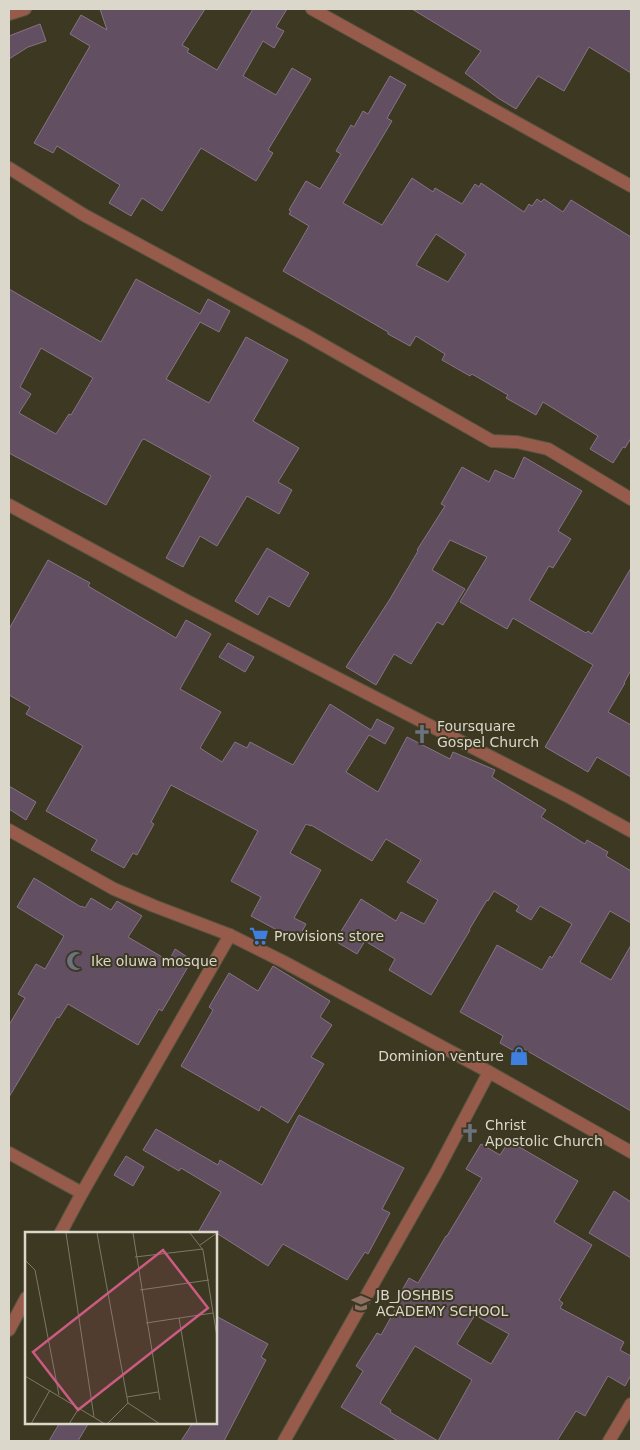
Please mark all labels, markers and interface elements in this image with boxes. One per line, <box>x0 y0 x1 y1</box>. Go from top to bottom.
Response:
place label: Foursquare Gospel Church <box>437 718 539 750</box>
church icon: Foursquare Gospel Church <box>411 723 433 745</box>
supermarket icon: Provisions store <box>248 925 270 947</box>
place label: Provisions store <box>274 928 384 944</box>
mosque icon: Ike oluwa mosque <box>65 950 87 972</box>
place label: Ike oluwa mosque <box>91 953 217 969</box>
shop icon: Dominion venture <box>508 1045 530 1067</box>
place label: Dominion venture <box>378 1048 504 1064</box>
place label: Christ Apostolic Church <box>485 1117 603 1149</box>
church icon: Christ Apostolic Church <box>459 1122 481 1144</box>
inset map <box>25 1232 218 1425</box>
place label: JB_JOSHBIS ACADEMY SCHOOL <box>375 1287 509 1319</box>
school or university icon: JB_JOSHBIS ACADEMY SCHOOL <box>350 1292 372 1314</box>

